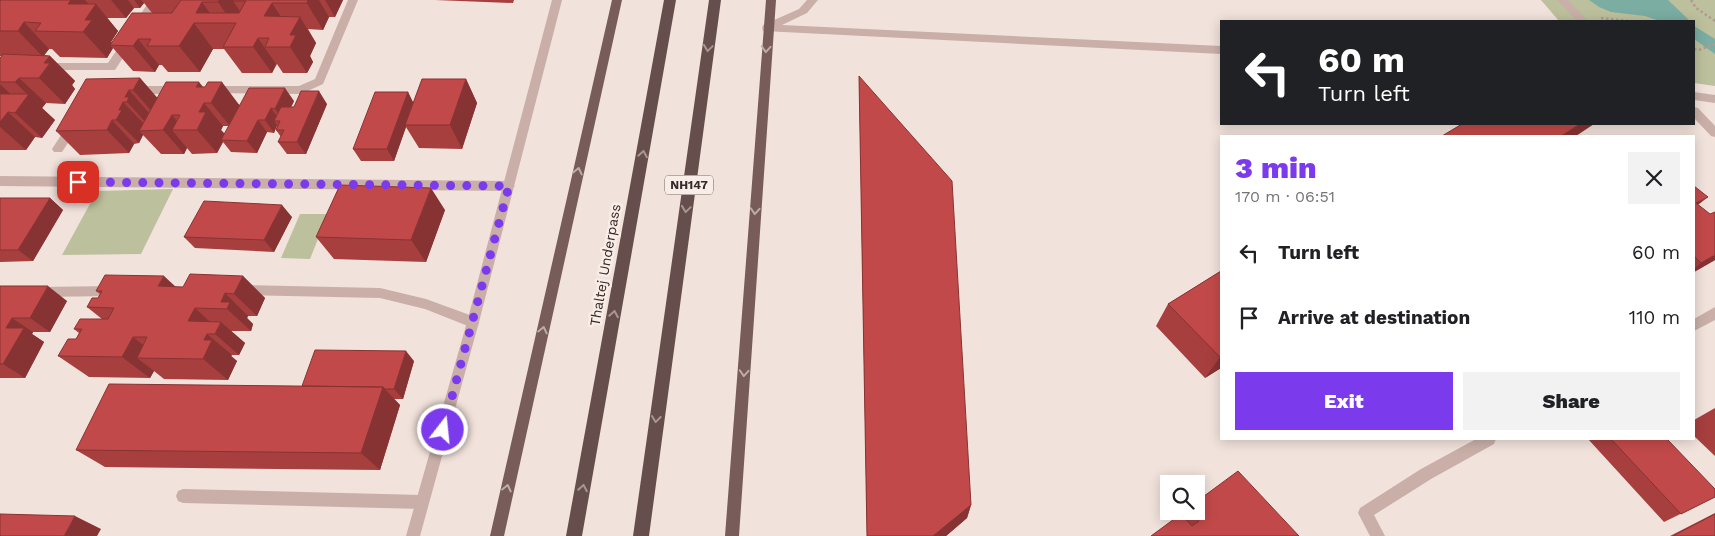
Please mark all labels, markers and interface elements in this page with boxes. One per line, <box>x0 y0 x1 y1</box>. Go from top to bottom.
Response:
text: 60 m <box>1318 39 1405 81</box>
icon: left <box>1235 40 1300 105</box>
one-way arrow <box>704 44 714 53</box>
one-way arrow <box>761 45 772 53</box>
text: Turn left <box>1318 81 1410 106</box>
one-way arrow <box>637 150 647 159</box>
text: 3 min <box>1235 150 1317 185</box>
button: close <box>1628 152 1680 204</box>
pin <box>57 161 99 203</box>
one-way arrow <box>572 167 583 176</box>
icon: arrive <box>64 168 92 196</box>
road number: NH147 <box>665 176 713 194</box>
text: 170 m · 06:51 <box>1235 187 1335 206</box>
street label: Thaltej Underpass <box>586 203 624 327</box>
one-way arrow <box>681 205 691 213</box>
one-way arrow <box>749 207 760 215</box>
icon: left <box>1235 239 1263 267</box>
text: Turn left <box>1278 241 1359 264</box>
text: 60 m <box>1632 241 1680 264</box>
icon: arrive <box>1235 304 1263 332</box>
text: Arrive at destination <box>1278 306 1470 329</box>
text: 110 m <box>1629 306 1680 329</box>
one-way arrow <box>609 310 619 319</box>
one-way arrow <box>537 325 548 334</box>
one-way arrow <box>738 369 749 377</box>
button: Exit <box>1235 372 1453 430</box>
button: Share <box>1463 372 1680 430</box>
position arrow <box>416 403 468 455</box>
one-way arrow <box>651 416 662 424</box>
map controls <box>1160 475 1205 520</box>
button: search <box>1160 475 1205 520</box>
one-way arrow <box>501 484 512 493</box>
one-way arrow <box>577 484 587 492</box>

